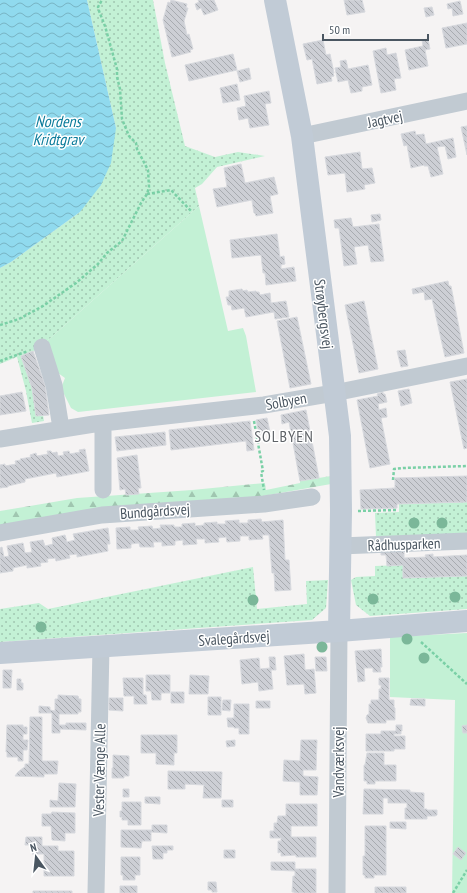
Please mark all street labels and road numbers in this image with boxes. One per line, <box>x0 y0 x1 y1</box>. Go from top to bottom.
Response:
street label: Jagtvej <box>365 106 404 132</box>
street label: Strøybergsvej <box>310 278 338 350</box>
street label: Solbyen <box>264 388 308 414</box>
street label: Bundgårdsvej <box>119 499 191 523</box>
street label: Rådhusparken <box>367 533 441 555</box>
street label: Svalegårdsvej <box>198 626 270 650</box>
street label: Vester Vænge Alle <box>89 723 109 818</box>
street label: Vandværksvej <box>329 726 348 799</box>

